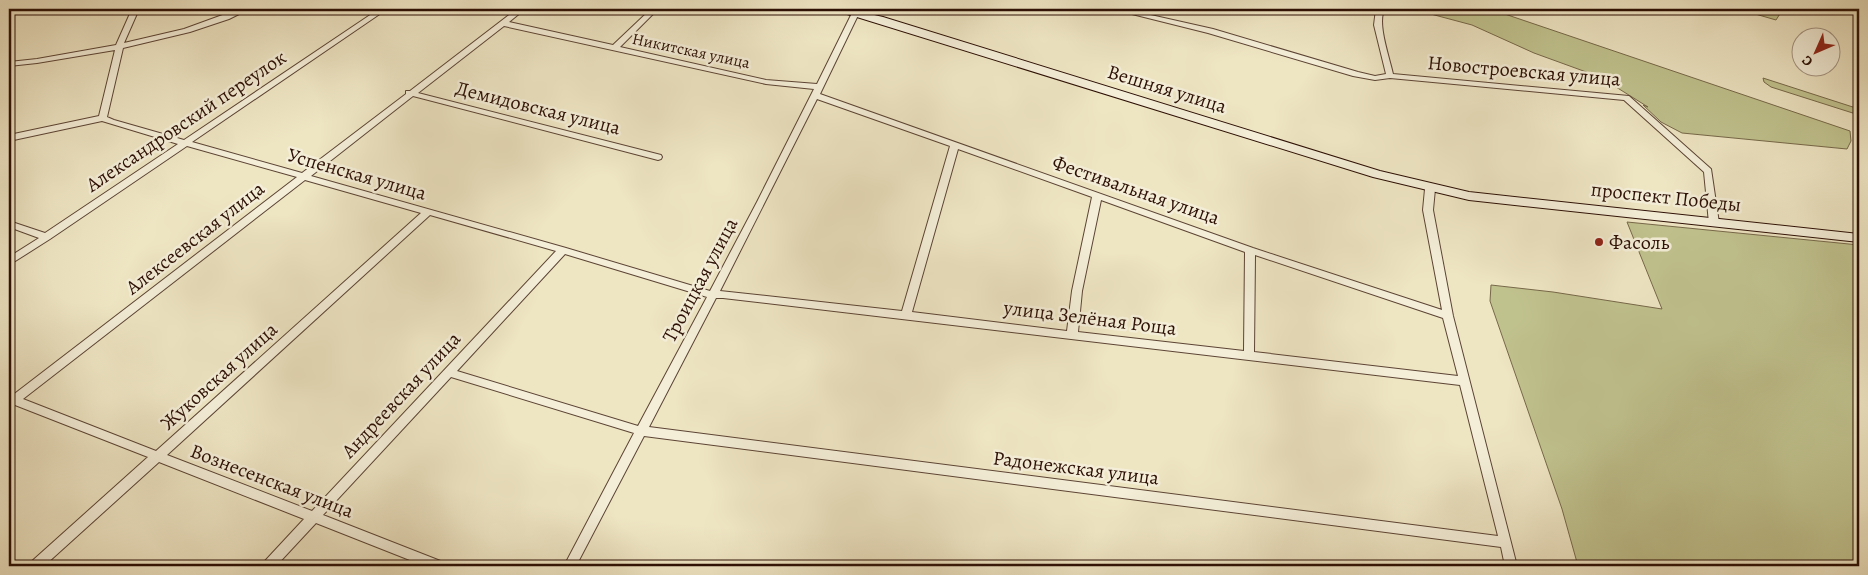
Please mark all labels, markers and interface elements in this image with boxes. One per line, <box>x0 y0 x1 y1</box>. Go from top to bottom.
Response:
street label: Никитская улица <box>630 28 753 74</box>
north arrow <box>1790 28 1840 78</box>
street label: Александровский переулок <box>80 44 291 199</box>
street label: Новостроевская улица <box>1426 49 1622 93</box>
text: С <box>1797 51 1817 71</box>
street label: Вешняя улица <box>1104 58 1231 120</box>
street label: Демидовская улица <box>453 74 624 142</box>
street label: Успенская улица <box>284 141 430 207</box>
street label: Фестивальная улица <box>1049 149 1224 232</box>
street label: Алексеевская улица <box>119 175 271 301</box>
street label: проспект Победы <box>1589 176 1743 218</box>
street label: Троицкая улица <box>656 212 745 347</box>
place label: Фасоль <box>1609 229 1670 256</box>
marker: Фасоль <box>1593 236 1605 248</box>
street label: улица Зелёная Роща <box>1001 294 1179 342</box>
street label: Жуковская улица <box>155 316 284 436</box>
street label: Андреевская улица <box>335 325 467 465</box>
street label: Вознесенская улица <box>186 437 358 525</box>
street label: Радонежская улица <box>991 444 1161 492</box>

